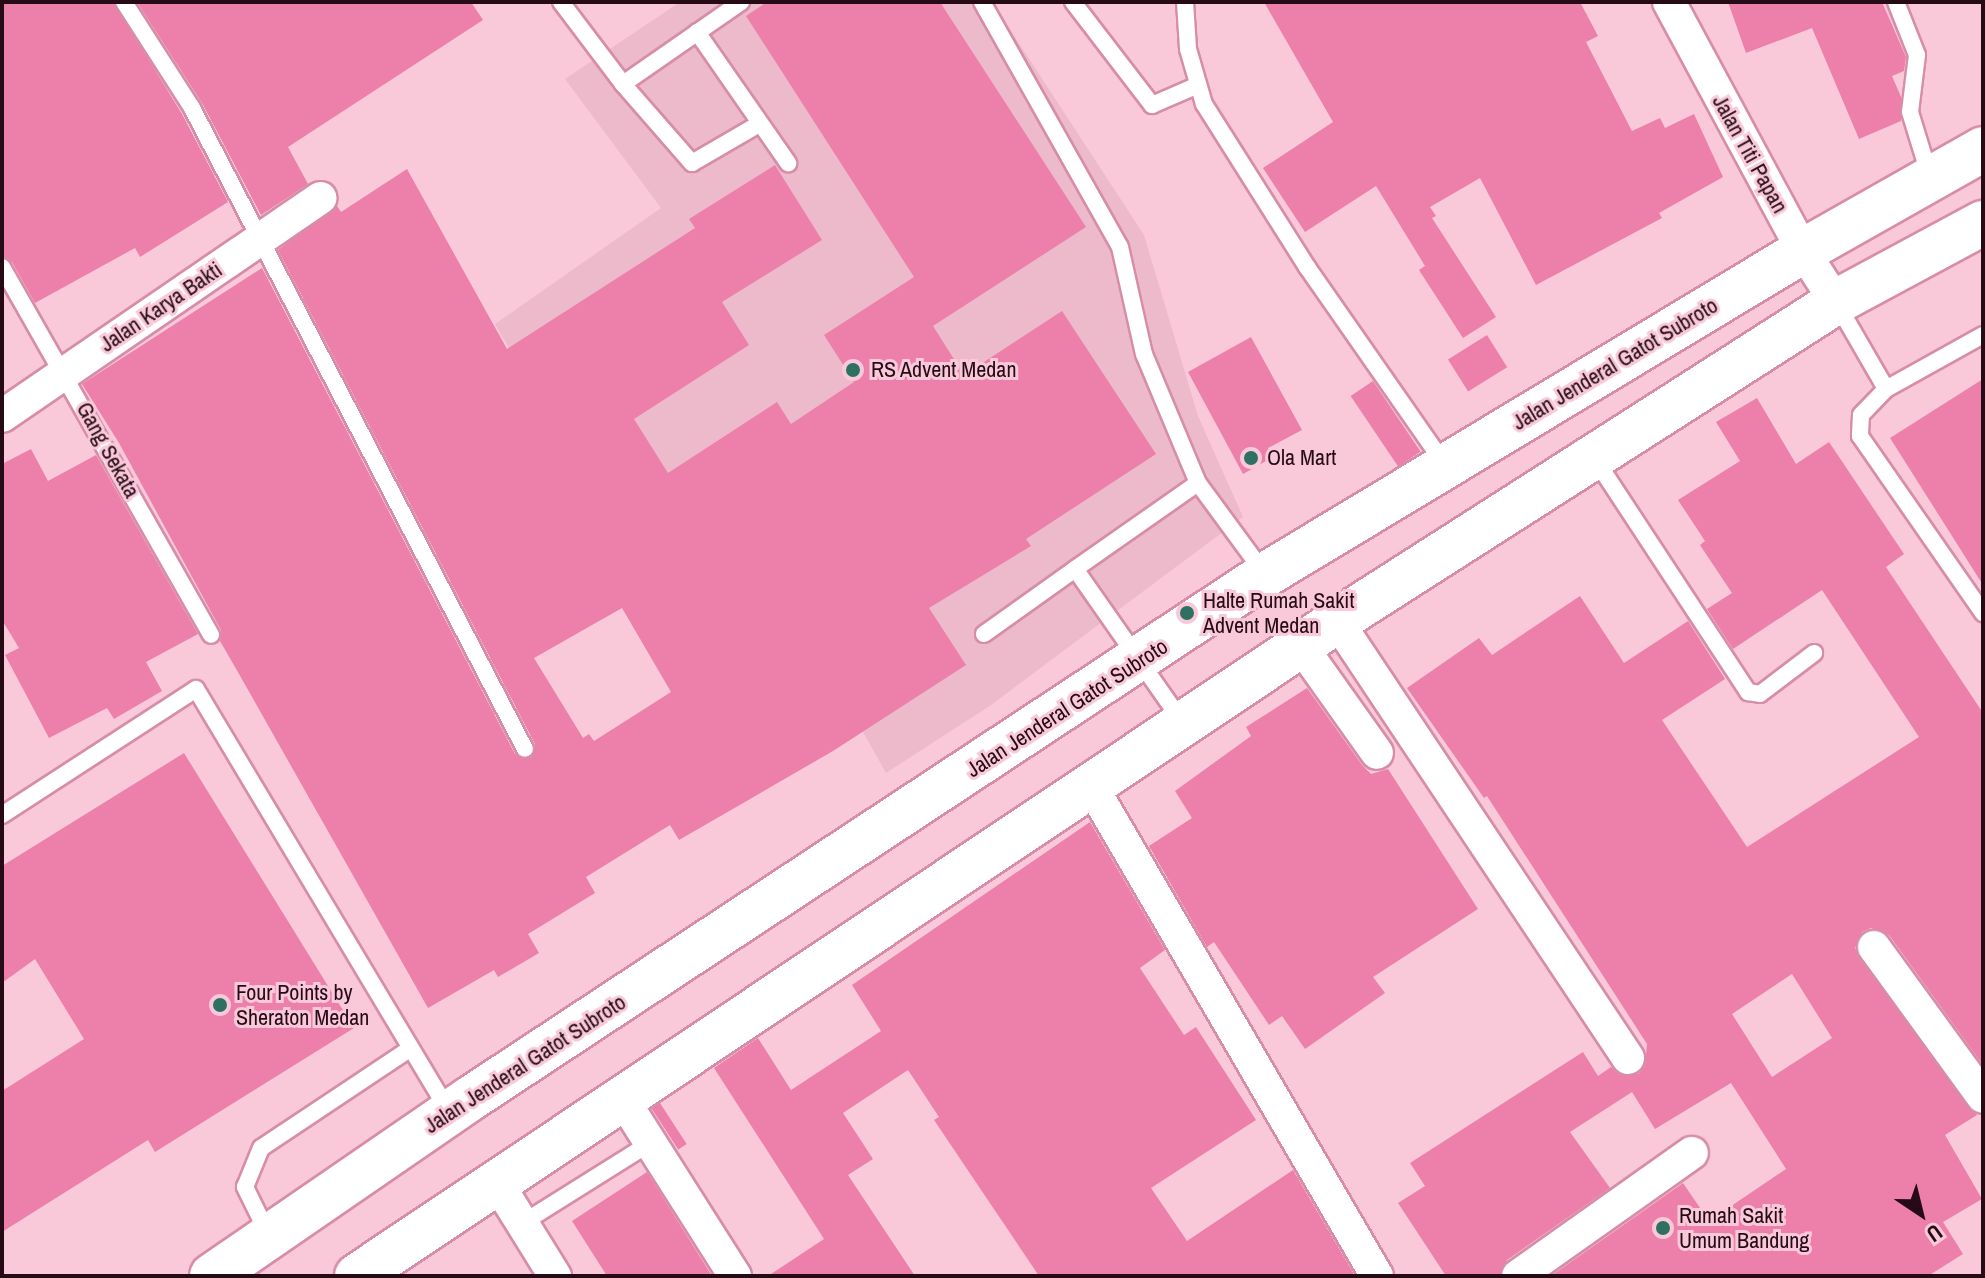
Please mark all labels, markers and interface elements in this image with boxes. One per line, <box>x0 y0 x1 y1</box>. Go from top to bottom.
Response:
street label: Jalan Titi Papan <box>1707 90 1793 218</box>
street label: Jalan Karya Bakti <box>95 257 227 357</box>
street label: Jalan Jenderal Gatot Subroto <box>1508 292 1722 436</box>
place label: RS Advent Medan <box>871 357 1017 383</box>
marker: RS Advent Medan <box>842 359 864 381</box>
street label: Gang Sekata <box>71 398 145 502</box>
place label: Ola Mart <box>1267 445 1336 471</box>
marker: Ola Mart <box>1242 449 1260 467</box>
place label: Halte Rumah Sakit Advent Medan <box>1203 587 1354 638</box>
marker: Halte Rumah Sakit Advent Medan <box>1178 604 1196 622</box>
street label: Jalan Jenderal Gatot Subroto <box>961 633 1173 783</box>
place label: Four Points by Sheraton Medan <box>236 979 369 1030</box>
street label: Jalan Jenderal Gatot Subroto <box>419 989 631 1139</box>
marker: Four Points by Sheraton Medan <box>211 996 229 1014</box>
north arrow <box>1881 1174 1961 1254</box>
place label: Rumah Sakit Umum Bandung <box>1679 1202 1809 1254</box>
text: U <box>1921 1218 1949 1250</box>
marker: Rumah Sakit Umum Bandung <box>1654 1219 1672 1237</box>

